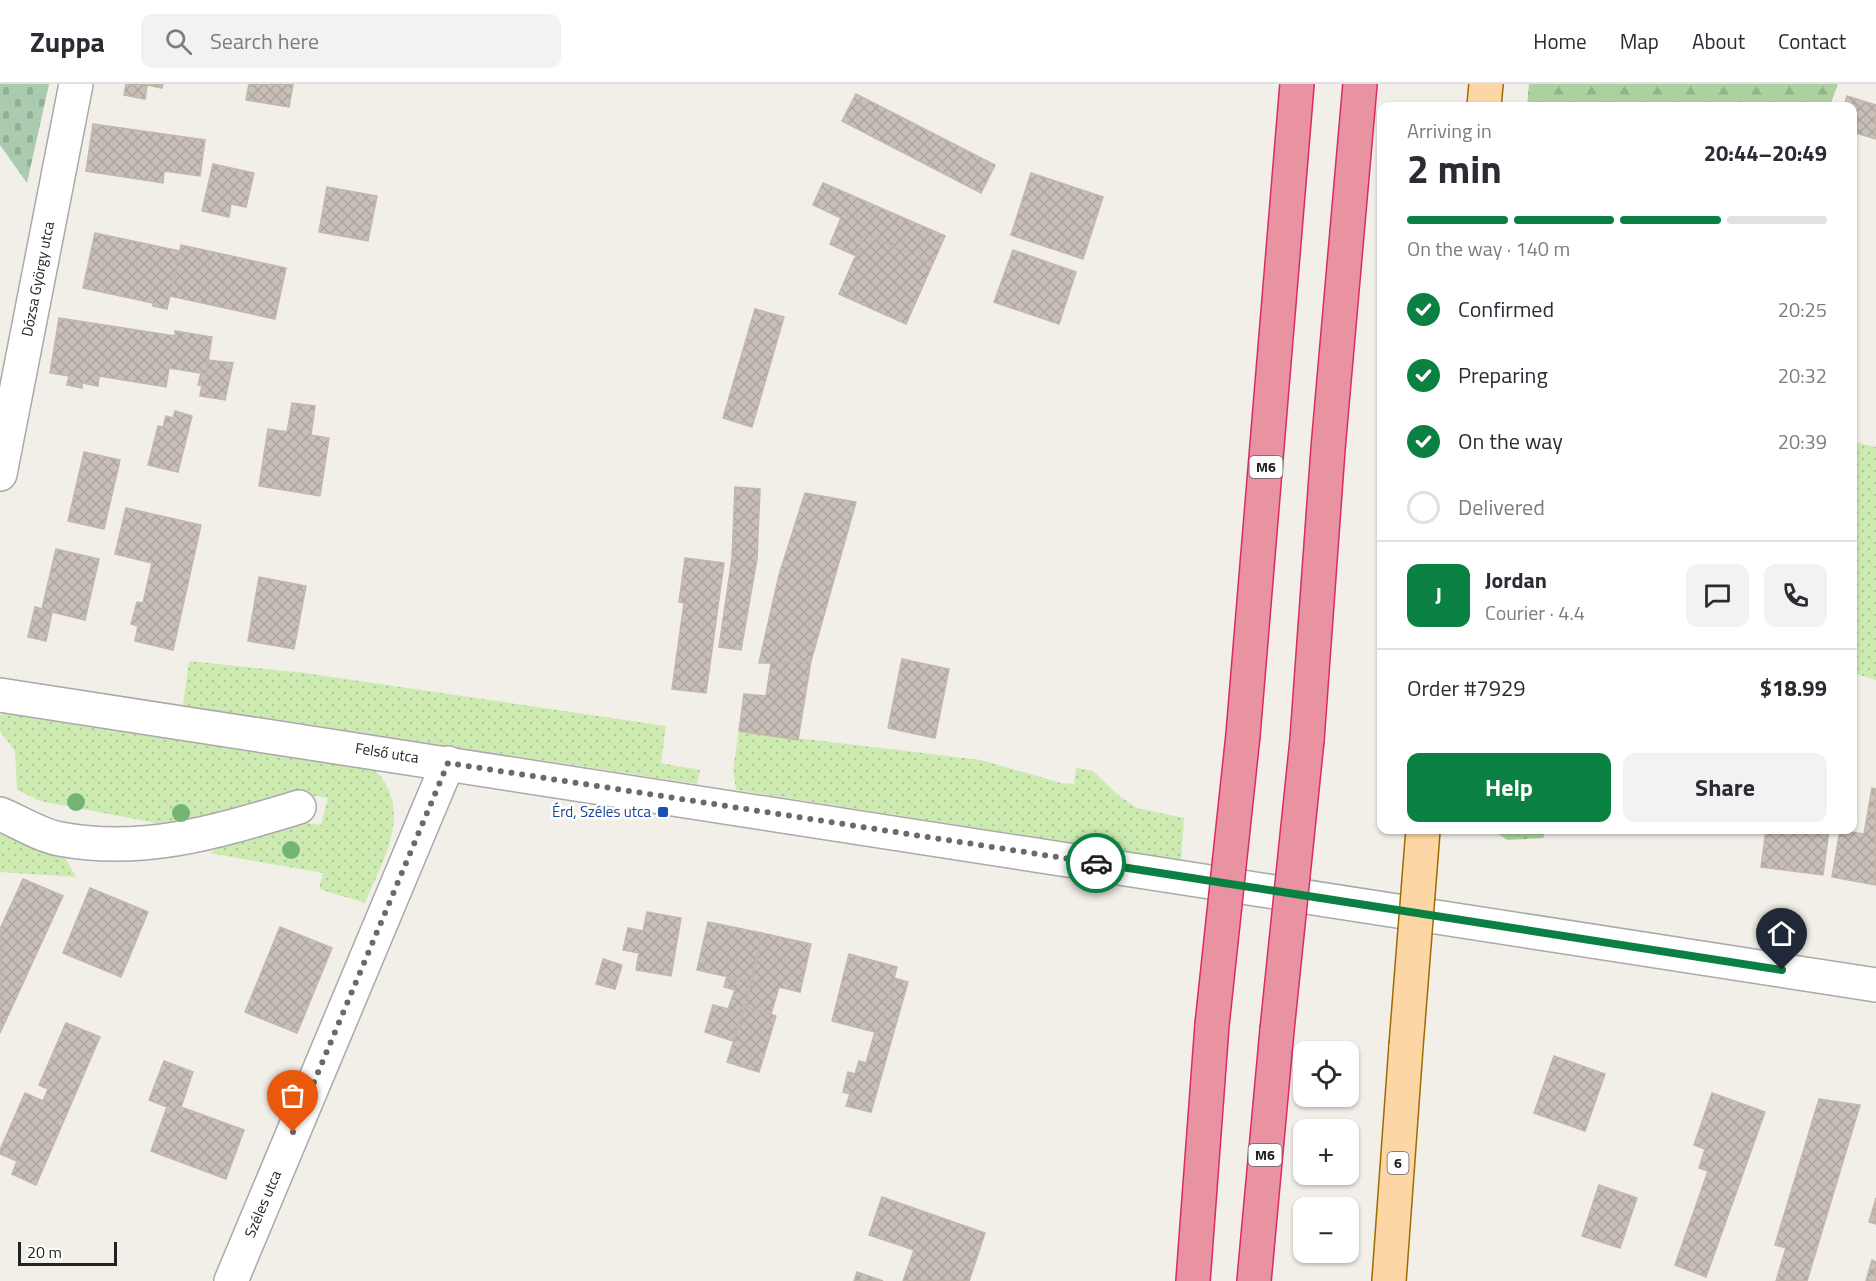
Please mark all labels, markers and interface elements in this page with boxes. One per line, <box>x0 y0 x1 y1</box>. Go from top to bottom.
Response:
search box <box>141 14 561 68</box>
text: Zuppa <box>30 20 105 63</box>
text: Search here <box>210 24 319 58</box>
icon: search <box>162 25 195 58</box>
text: Home <box>1533 25 1587 57</box>
text: Map <box>1620 25 1659 57</box>
text: About <box>1692 25 1745 57</box>
text: Contact <box>1778 25 1846 57</box>
text: Arriving in <box>1407 115 1492 146</box>
text: 20:44–20:49 <box>1704 136 1827 170</box>
text: 2 min <box>1407 139 1502 198</box>
street label: Dózsa György utca <box>15 219 60 339</box>
text: On the way · 140 m <box>1407 233 1570 264</box>
text: Confirmed <box>1458 292 1554 326</box>
icon: check <box>1407 293 1440 326</box>
text: 20:25 <box>1778 294 1827 325</box>
text: Preparing <box>1458 358 1548 392</box>
icon: check <box>1407 359 1440 392</box>
text: 20:32 <box>1778 360 1827 391</box>
text: On the way <box>1458 424 1563 458</box>
icon: check <box>1407 425 1440 458</box>
text: 20:39 <box>1778 426 1827 457</box>
road number: M6 <box>1250 456 1282 478</box>
text: Delivered <box>1458 490 1545 524</box>
text: Jordan <box>1485 563 1547 597</box>
button: chat <box>1686 564 1749 627</box>
button: phone <box>1764 564 1827 627</box>
text: J <box>1435 578 1442 612</box>
text: Courier · 4.4 <box>1485 597 1585 628</box>
text: Order #7929 <box>1407 671 1526 705</box>
text: $18.99 <box>1760 671 1827 705</box>
street label: Felső utca <box>354 736 421 769</box>
button: Help <box>1407 753 1611 822</box>
button: Share <box>1623 753 1827 822</box>
place label: Érd, Széles utca <box>552 800 651 823</box>
marker: Érd, Széles utca <box>656 805 670 819</box>
courier <box>1066 833 1126 893</box>
icon: car <box>1080 847 1113 880</box>
pin <box>1756 908 1807 970</box>
icon: home <box>1765 917 1798 950</box>
map controls <box>1293 1041 1359 1263</box>
button: locate <box>1293 1041 1359 1107</box>
pin <box>267 1070 318 1132</box>
icon: bag <box>276 1079 309 1112</box>
button: + <box>1293 1119 1359 1185</box>
road number: M6 <box>1248 1144 1282 1166</box>
road number: 6 <box>1388 1152 1408 1174</box>
street label: Széles utca <box>238 1166 287 1241</box>
button: − <box>1293 1197 1359 1263</box>
scale bar <box>18 1239 117 1266</box>
text: 20 m <box>27 1240 62 1264</box>

